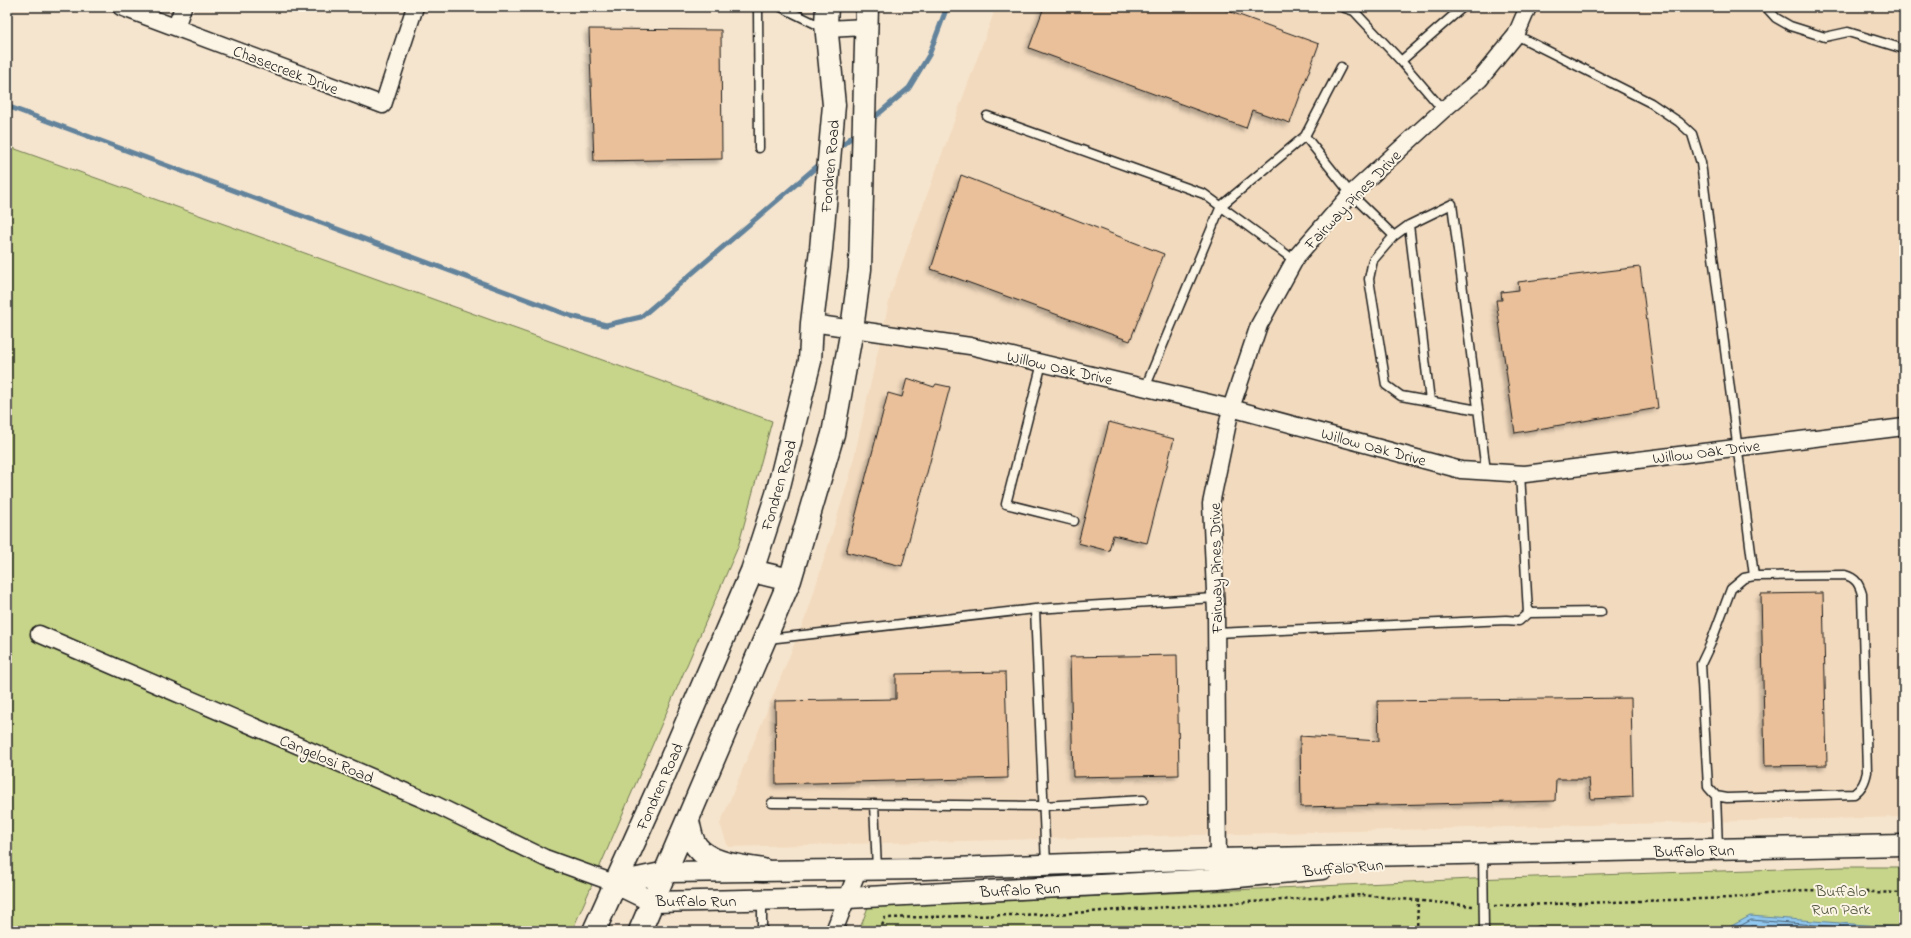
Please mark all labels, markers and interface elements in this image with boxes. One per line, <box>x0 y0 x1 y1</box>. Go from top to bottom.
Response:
street label: Chasecreek Drive <box>229 40 342 102</box>
street label: Fondren Road <box>815 119 847 215</box>
street label: Fairway Pines Drive <box>1299 144 1408 256</box>
street label: Willow Oak Drive <box>1004 345 1116 393</box>
street label: Willow Oak Drive <box>1318 422 1429 474</box>
street label: Willow Oak Drive <box>1651 434 1762 471</box>
street label: Fondren Road <box>755 438 804 534</box>
street label: Fairway Pines Drive <box>1204 502 1230 635</box>
street label: Cangelosi Road <box>275 729 377 791</box>
street label: Fondren Road <box>631 739 691 835</box>
street label: Buffalo Run <box>1652 839 1735 865</box>
street label: Buffalo Run <box>1301 854 1385 885</box>
street label: Buffalo Run <box>978 877 1061 905</box>
park label: Buffalo Run Park <box>1812 880 1871 922</box>
street label: Buffalo Run <box>655 890 737 914</box>

